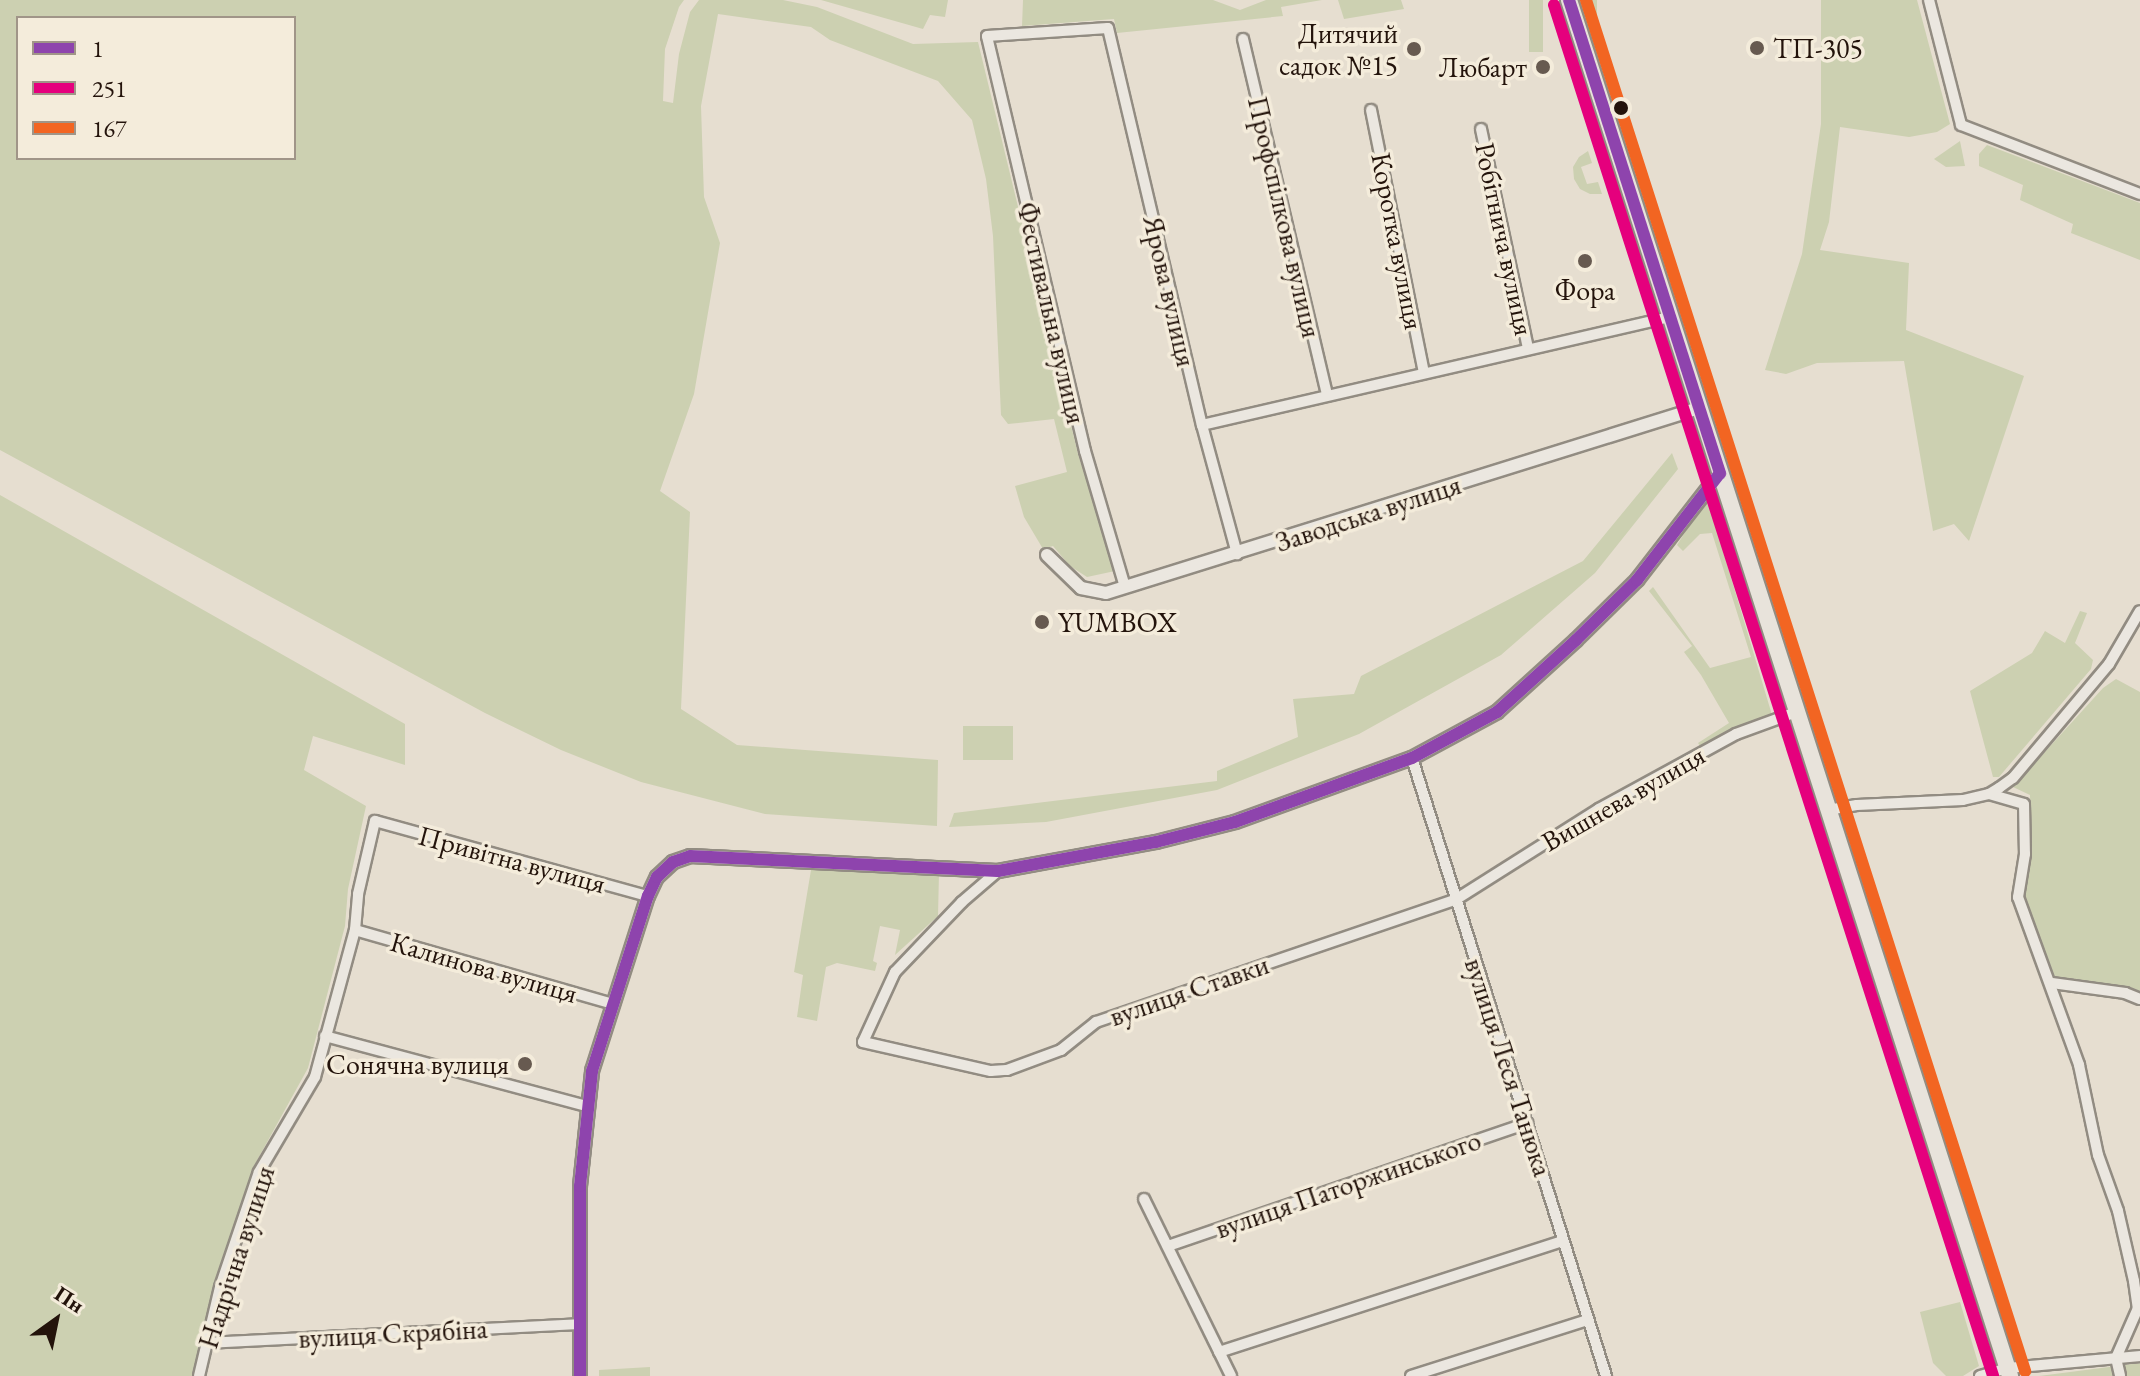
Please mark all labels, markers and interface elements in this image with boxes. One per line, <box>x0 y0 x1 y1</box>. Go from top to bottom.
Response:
legend <box>16 16 296 160</box>
place label: Дитячий садок №15 <box>1279 16 1398 82</box>
place label: ТП-305 <box>1773 31 1863 65</box>
text: 1 <box>92 33 104 64</box>
marker: ТП-305 <box>1748 39 1766 57</box>
marker: Дитячий садок №15 <box>1405 40 1423 58</box>
place label: Любарт <box>1439 50 1527 84</box>
marker: Любарт <box>1534 58 1552 76</box>
text: 251 <box>92 73 127 104</box>
street label: Профспілкова вулиця <box>1241 93 1329 341</box>
unlabelled marker <box>1613 100 1629 116</box>
text: 167 <box>92 113 127 144</box>
street label: Робітнича вулиця <box>1468 139 1542 339</box>
street label: Коротка вулиця <box>1364 150 1432 332</box>
street label: Фестивальна вулиця <box>1010 199 1094 427</box>
street label: Ярова вулиця <box>1136 212 1204 370</box>
marker: Фора <box>1576 252 1594 270</box>
place label: Фора <box>1555 273 1615 307</box>
street label: Заводська вулиця <box>1271 467 1465 559</box>
place label: YUMBOX <box>1058 605 1177 639</box>
marker: YUMBOX <box>1033 613 1051 631</box>
street label: Вишнева вулиця <box>1535 738 1711 858</box>
street label: Привітна вулиця <box>415 818 609 900</box>
street label: Калинова вулиця <box>387 924 581 1010</box>
street label: вулиця Ставки <box>1105 947 1273 1033</box>
street label: вулиця Леся Танюка <box>1458 954 1560 1180</box>
place label: Сонячна вулиця <box>326 1047 509 1081</box>
marker: Сонячна вулиця <box>516 1055 534 1073</box>
street label: вулиця Паторжинського <box>1211 1123 1485 1245</box>
street label: Надрічна вулиця <box>191 1161 281 1353</box>
text: Пн <box>49 1279 90 1320</box>
north arrow <box>16 1280 96 1360</box>
street label: вулиця Скрябіна <box>297 1311 489 1355</box>

